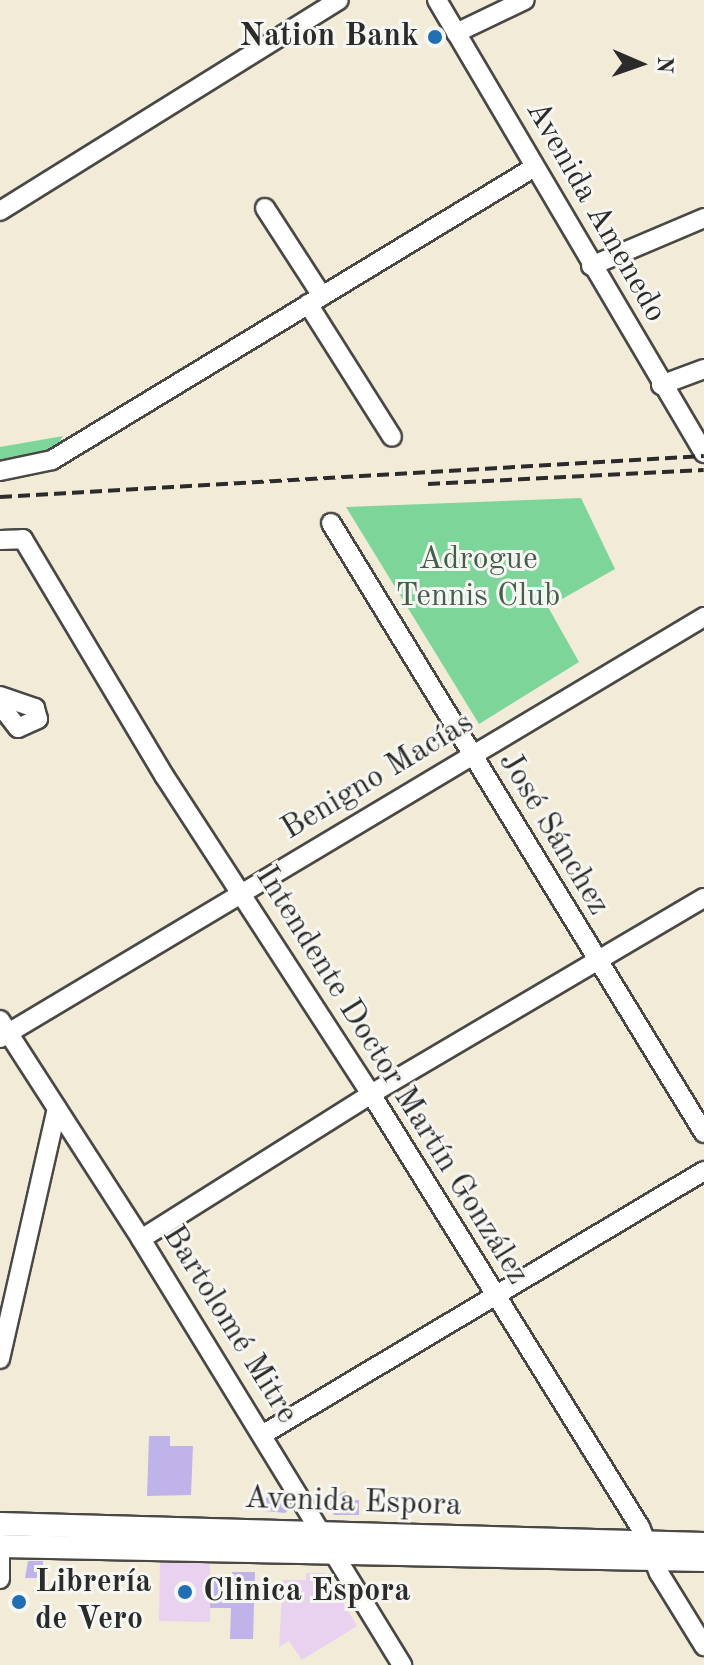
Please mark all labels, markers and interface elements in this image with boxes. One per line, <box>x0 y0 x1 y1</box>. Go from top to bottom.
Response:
place label: Nation Bank <box>240 18 419 56</box>
north arrow <box>600 24 680 104</box>
marker: Nation Bank <box>426 28 444 46</box>
text: N <box>653 56 675 74</box>
street label: Avenida Amenedo <box>516 95 674 329</box>
park label: Adrogue Tennis Club <box>396 542 560 617</box>
street label: Benigno Macías <box>275 705 481 849</box>
street label: José Sánchez <box>489 745 617 923</box>
street label: Intendente Doctor Martín González <box>246 860 536 1292</box>
street label: Bartolomé Mitre <box>153 1219 305 1431</box>
street label: Avenida Espora <box>244 1480 462 1526</box>
place label: Librería de Vero <box>35 1565 151 1640</box>
place label: Clinica Espora <box>203 1573 410 1611</box>
marker: Clinica Espora <box>174 1581 196 1603</box>
marker: Librería de Vero <box>10 1593 28 1611</box>

